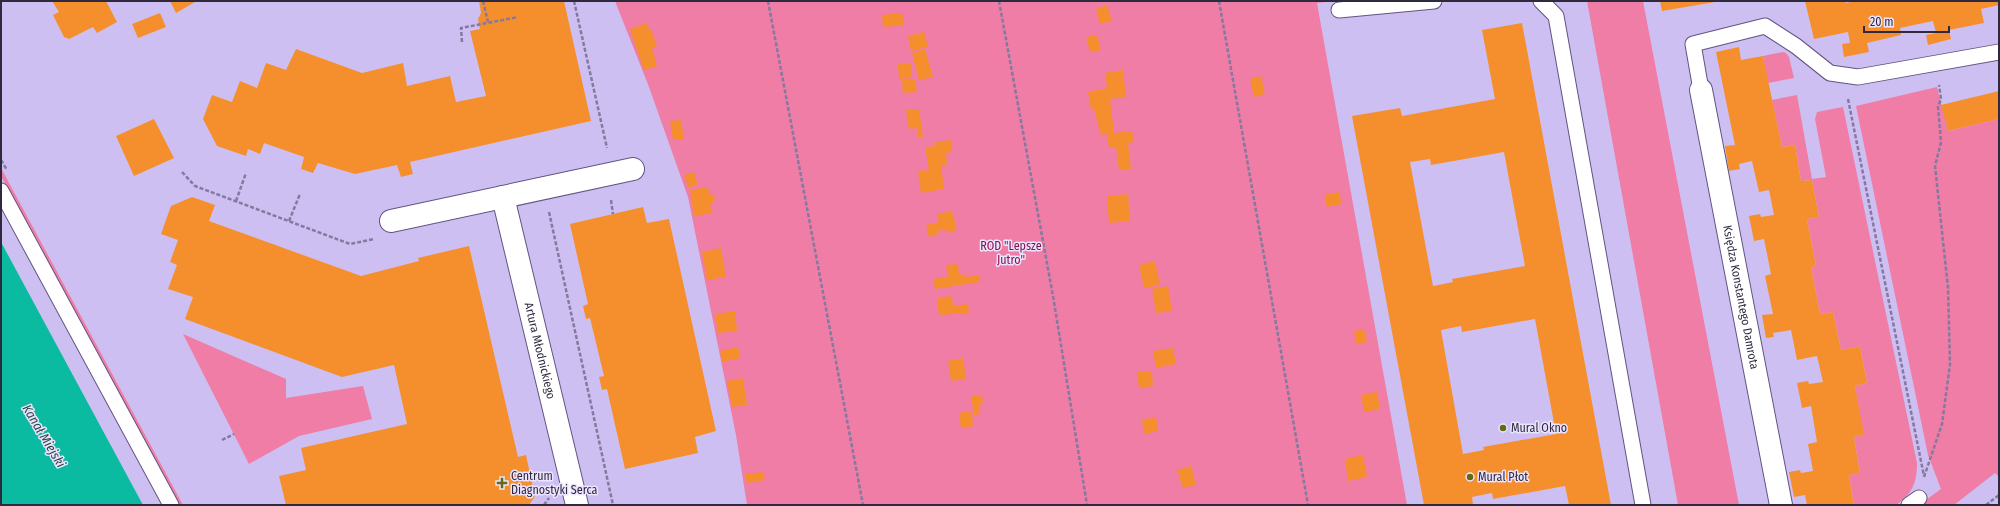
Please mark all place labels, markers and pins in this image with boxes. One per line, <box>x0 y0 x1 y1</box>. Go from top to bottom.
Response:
place label: Mural Okno <box>1511 421 1567 435</box>
marker: Mural Okno <box>1498 423 1508 433</box>
place label: Centrum Diagnostyki Serca <box>511 469 598 497</box>
place label: Mural Płot <box>1478 470 1528 484</box>
marker: Mural Płot <box>1465 472 1475 482</box>
marker: Centrum Diagnostyki Serca <box>496 477 508 489</box>

